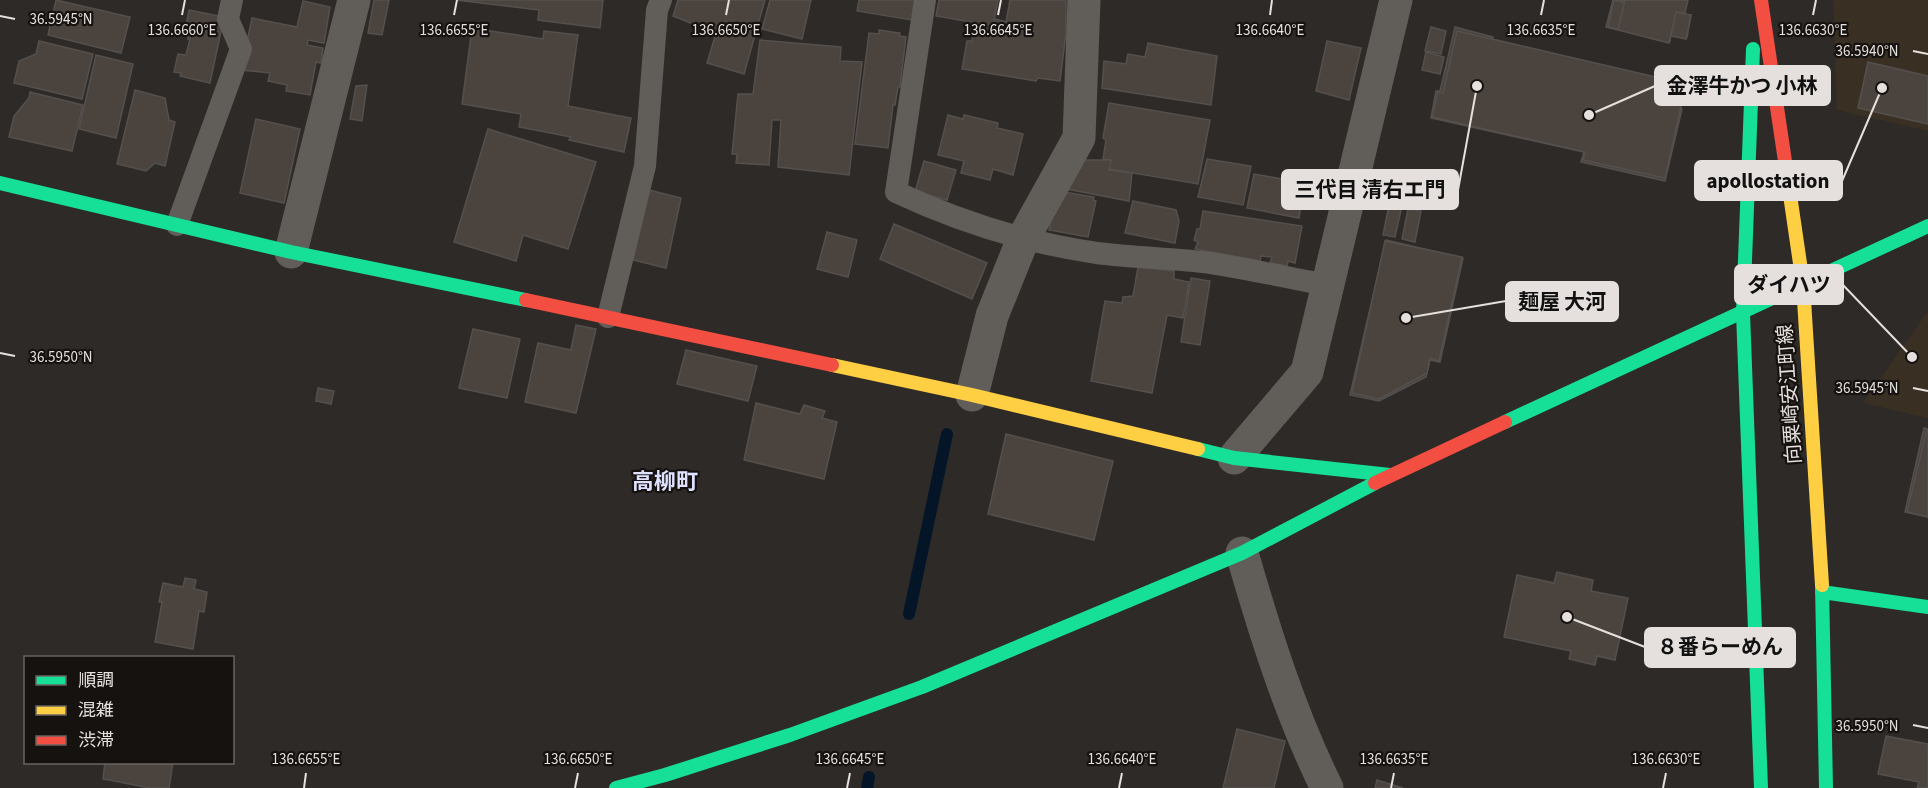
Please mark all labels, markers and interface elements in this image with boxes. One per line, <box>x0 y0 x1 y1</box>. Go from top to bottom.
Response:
text: 36.5945°N <box>29 9 93 30</box>
text: 136.6660°E <box>148 20 216 41</box>
text: 136.6655°E <box>420 20 488 41</box>
text: 136.6650°E <box>692 20 760 41</box>
text: 136.6645°E <box>964 20 1032 41</box>
text: 136.6640°E <box>1236 20 1304 41</box>
text: 136.6635°E <box>1507 20 1575 41</box>
text: 136.6630°E <box>1779 20 1847 41</box>
text: 36.5940°N <box>1835 41 1899 62</box>
callout: 金澤牛かつ 小林 <box>1655 66 1830 105</box>
text: 金澤牛かつ 小林 <box>1666 71 1818 101</box>
callout: apollostation <box>1695 161 1842 200</box>
text: apollostation <box>1706 166 1830 196</box>
callout: 三代目 清右エ門 <box>1282 170 1458 209</box>
text: 三代目 清右エ門 <box>1294 175 1446 205</box>
callout: ダイハツ <box>1735 265 1843 304</box>
text: ダイハツ <box>1747 270 1831 300</box>
callout: 麺屋 大河 <box>1506 282 1618 321</box>
text: 麺屋 大河 <box>1518 287 1606 317</box>
street label: 向粟崎安江町線 <box>1771 323 1809 465</box>
text: 36.5950°N <box>29 347 93 368</box>
text: 36.5945°N <box>1835 378 1899 399</box>
district label: 高柳町 <box>632 466 698 498</box>
callout: ８番らーめん <box>1645 628 1795 667</box>
text: ８番らーめん <box>1657 632 1783 662</box>
legend <box>24 656 234 764</box>
text: 順調 <box>78 668 114 693</box>
text: 混雑 <box>78 698 114 723</box>
text: 36.5950°N <box>1835 716 1899 737</box>
text: 渋滞 <box>78 728 114 753</box>
text: 136.6655°E <box>272 749 340 770</box>
text: 136.6650°E <box>544 749 612 770</box>
text: 136.6645°E <box>816 749 884 770</box>
text: 136.6640°E <box>1088 749 1156 770</box>
text: 136.6635°E <box>1360 749 1428 770</box>
text: 136.6630°E <box>1632 749 1700 770</box>

